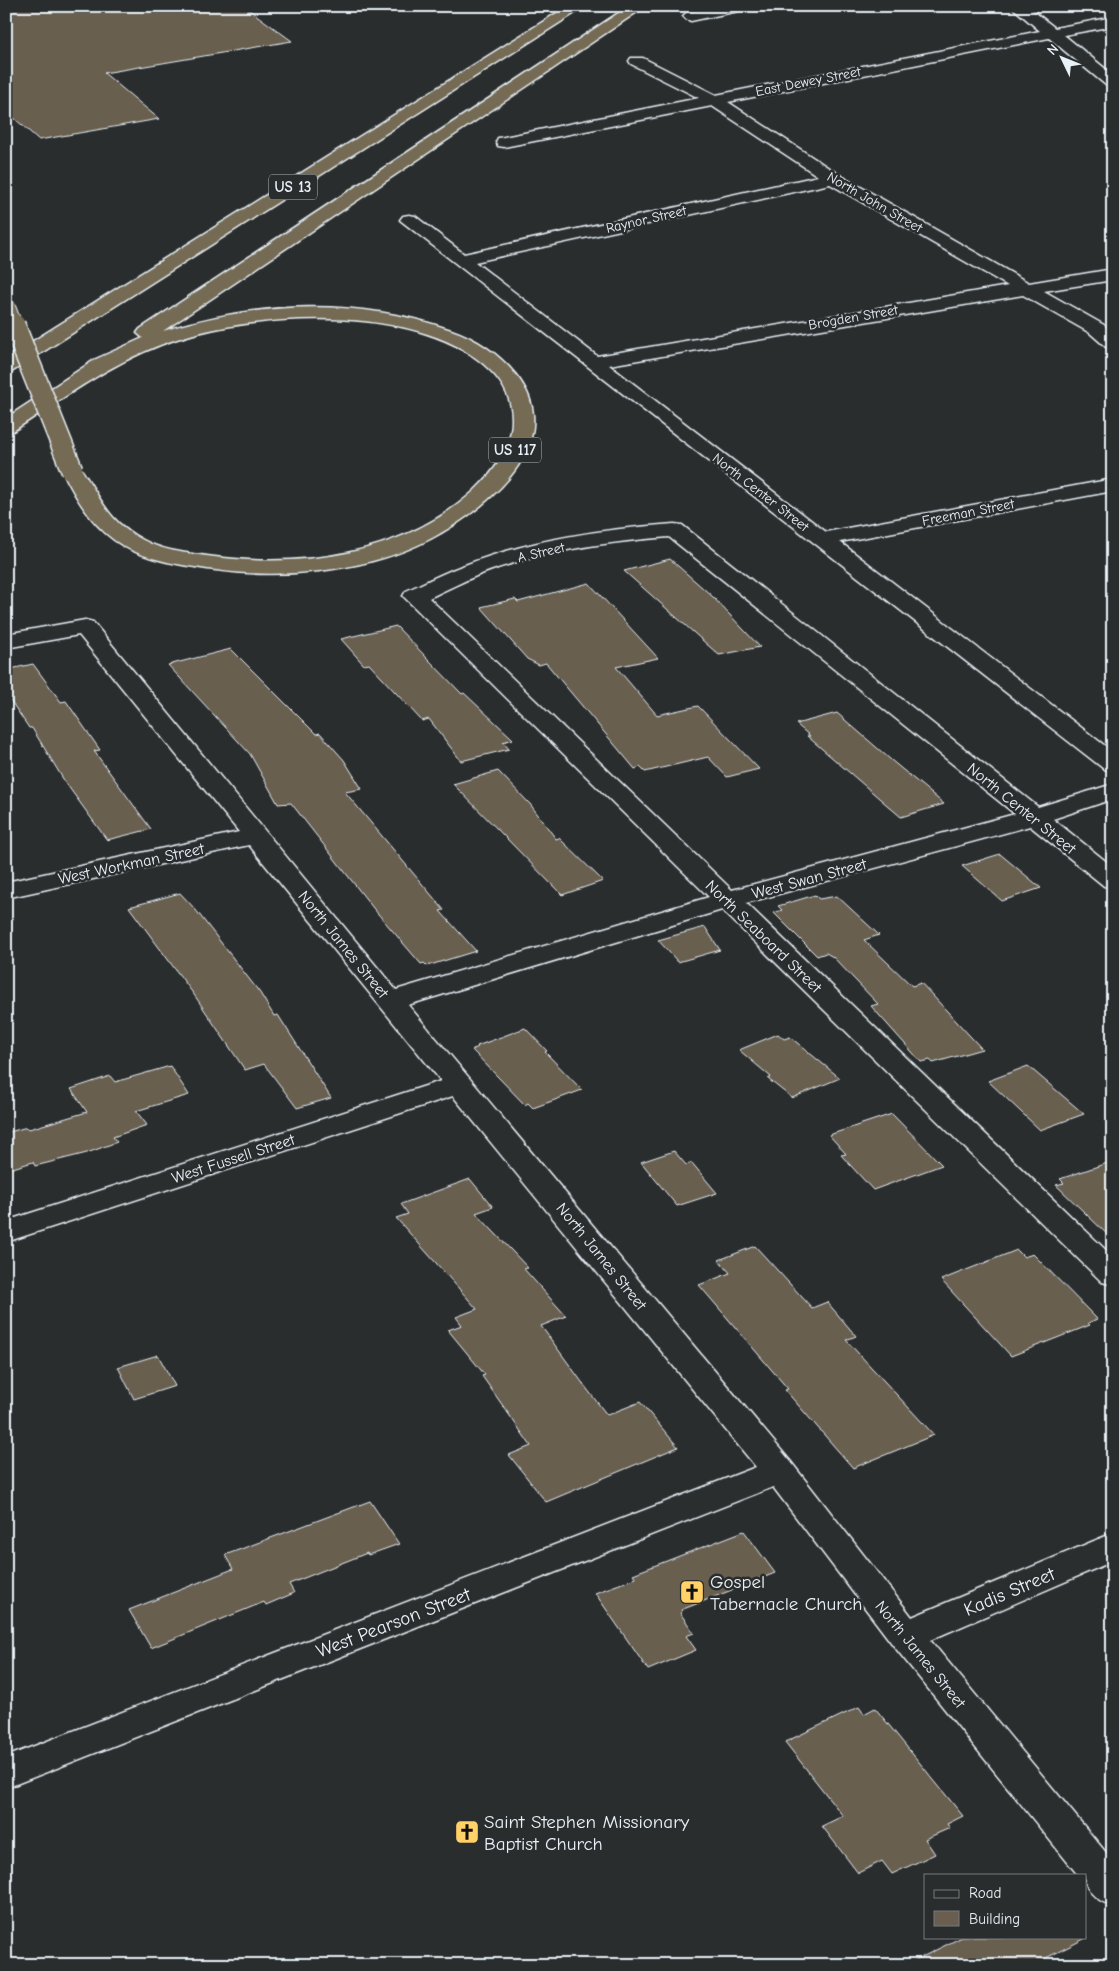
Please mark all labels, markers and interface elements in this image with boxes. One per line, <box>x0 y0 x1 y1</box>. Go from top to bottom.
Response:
north arrow <box>1036 32 1086 82</box>
text: N <box>1044 40 1062 59</box>
street label: East Dewey Street <box>754 63 863 100</box>
street label: North John Street <box>824 168 926 237</box>
road number: US 13 <box>269 174 317 200</box>
street label: Raynor Street <box>604 202 689 237</box>
street label: Brogden Street <box>807 301 900 334</box>
road number: US 117 <box>489 438 541 462</box>
street label: North Center Street <box>709 449 813 536</box>
street label: Freeman Street <box>920 495 1017 530</box>
street label: A Street <box>516 539 567 566</box>
street label: North Center Street <box>963 759 1080 858</box>
street label: West Workman Street <box>57 840 206 888</box>
street label: West Swan Street <box>750 855 869 903</box>
street label: North Seaboard Street <box>702 877 825 997</box>
street label: North James Street <box>294 887 392 1002</box>
street label: West Fussell Street <box>169 1130 298 1187</box>
street label: North James Street <box>552 1199 650 1314</box>
street label: Kadis Street <box>961 1563 1059 1621</box>
place label: Gospel Tabernacle Church <box>710 1571 863 1615</box>
church icon: Gospel Tabernacle Church <box>679 1579 705 1605</box>
street label: West Pearson Street <box>313 1583 474 1662</box>
street label: North James Street <box>871 1597 969 1712</box>
place label: Saint Stephen Missionary Baptist Church <box>484 1811 690 1855</box>
church icon: Saint Stephen Missionary Baptist Church <box>454 1819 480 1845</box>
legend <box>924 1874 1086 1938</box>
text: Road <box>969 1884 1001 1902</box>
text: Building <box>969 1910 1020 1928</box>

